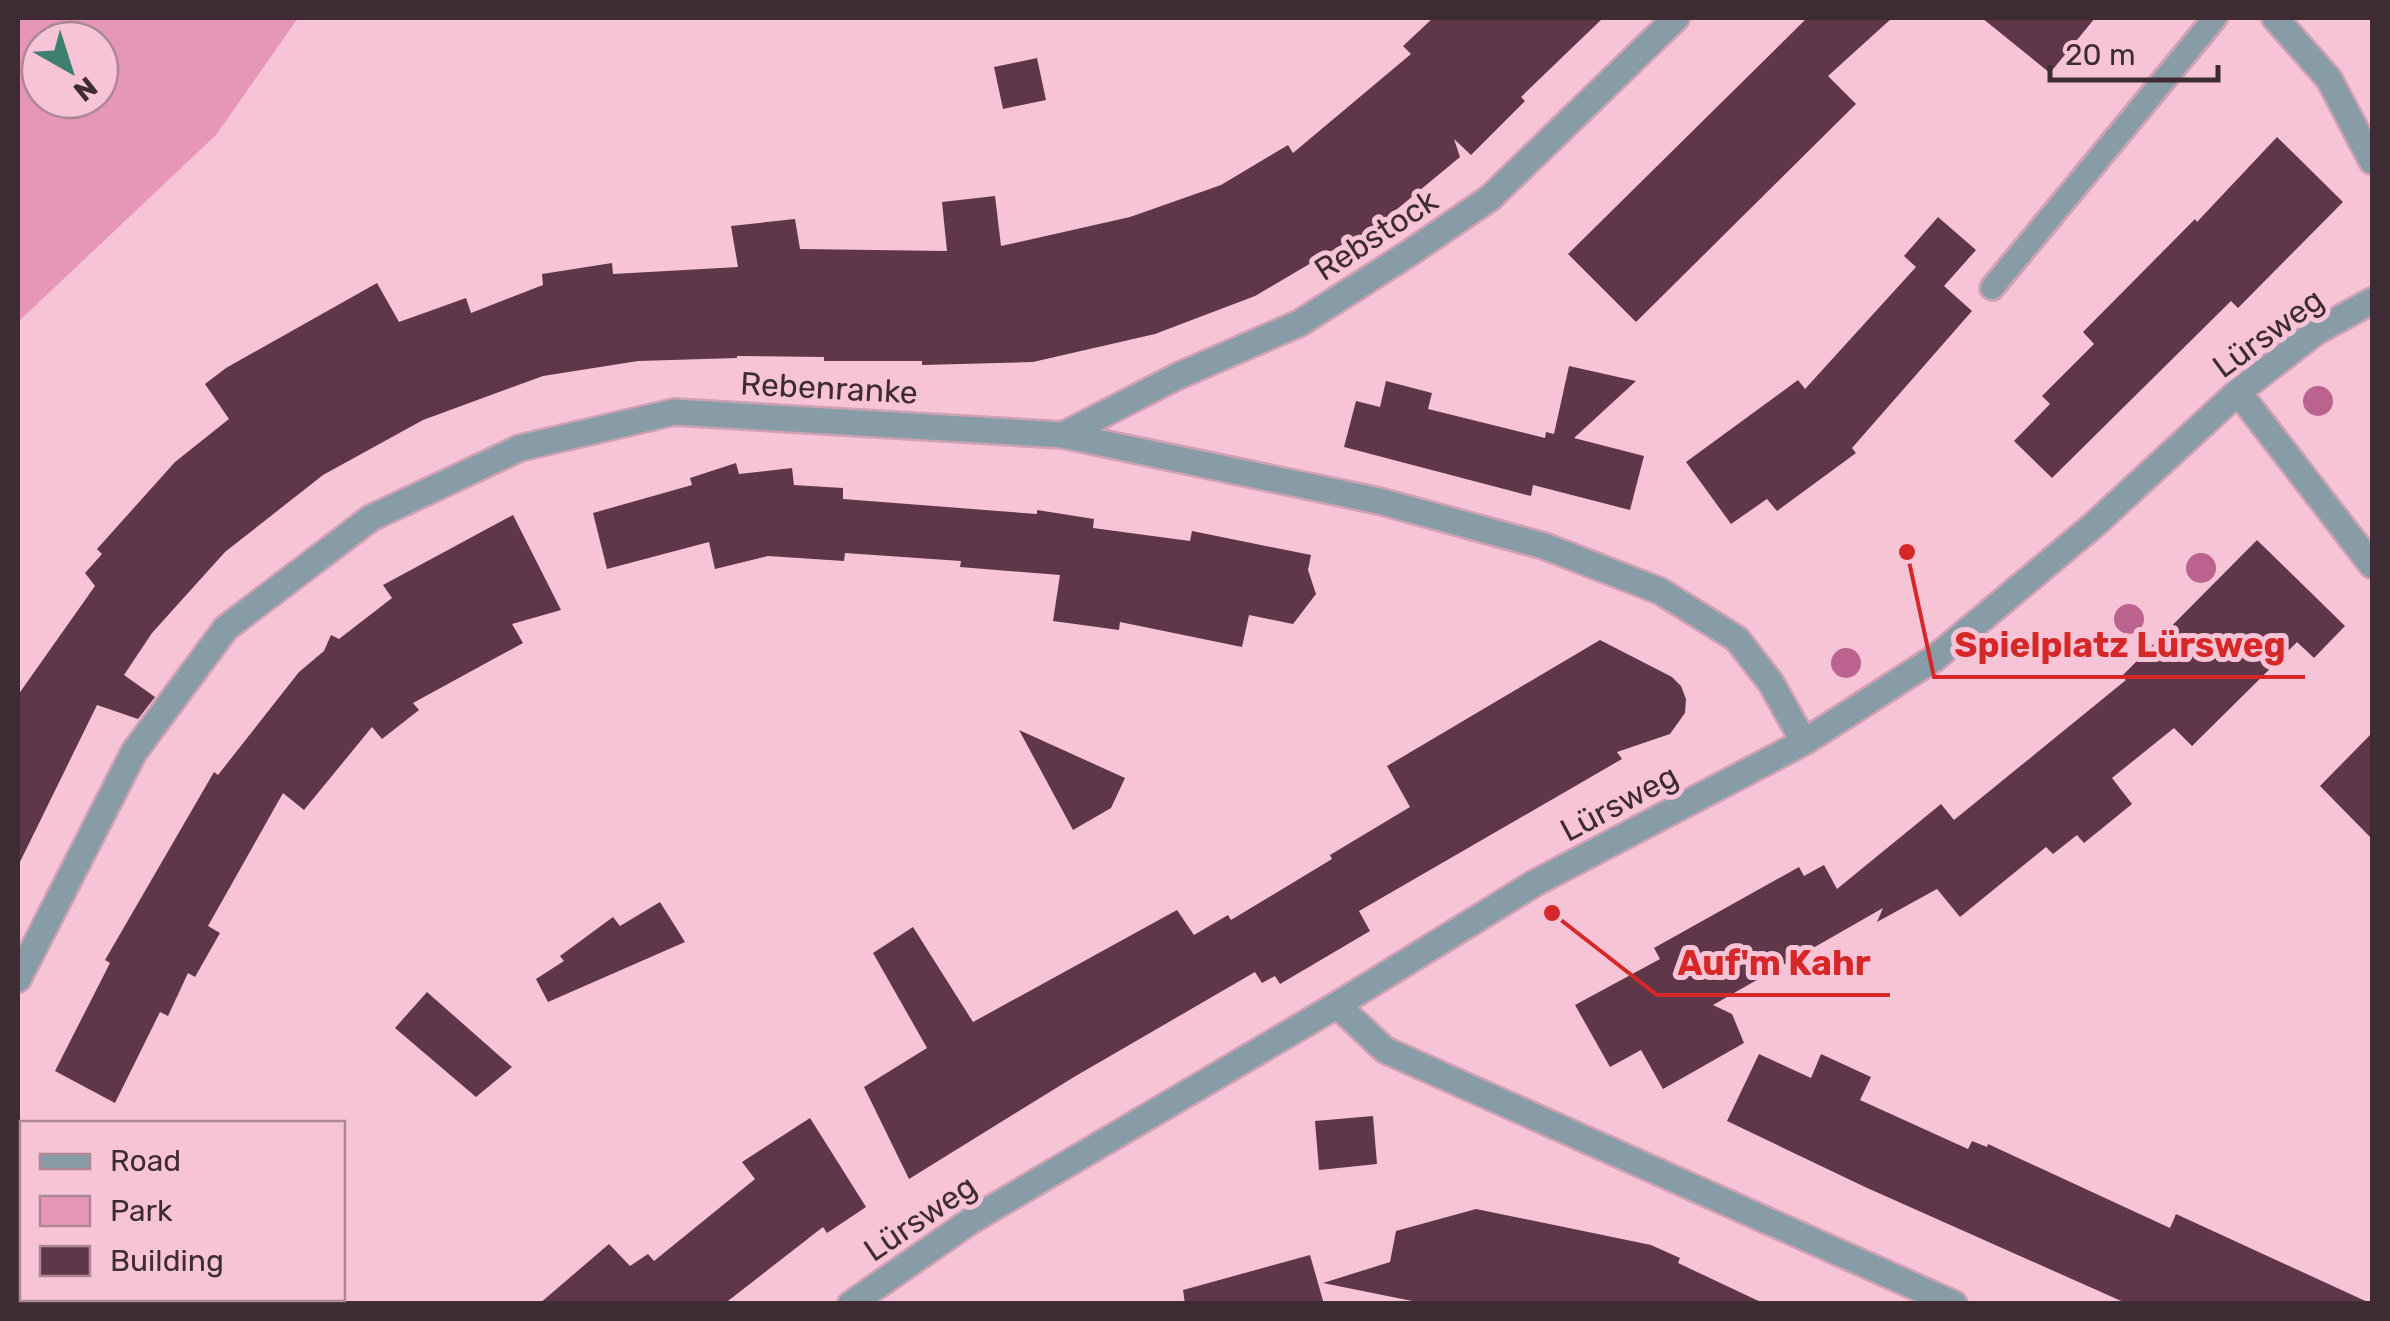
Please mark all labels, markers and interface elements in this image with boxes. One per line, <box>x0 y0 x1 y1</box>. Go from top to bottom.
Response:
north arrow <box>20 20 120 120</box>
scale bar <box>2050 20 2218 82</box>
text: 20 m <box>2065 37 2136 73</box>
text: N <box>67 70 104 108</box>
street label: Rebstock <box>1307 181 1445 289</box>
street label: Lürsweg <box>2205 280 2331 386</box>
street label: Rebenranke <box>739 364 919 412</box>
callout: Spielplatz Lürsweg <box>1934 612 2305 677</box>
text: Spielplatz Lürsweg <box>1954 624 2286 666</box>
street label: Lürsweg <box>1554 756 1684 850</box>
callout: Auf'm Kahr <box>1657 930 1890 995</box>
text: Auf'm Kahr <box>1677 942 1871 984</box>
legend <box>20 1121 345 1301</box>
text: Road <box>110 1143 181 1179</box>
street label: Lürsweg <box>857 1167 983 1269</box>
text: Park <box>110 1193 173 1229</box>
text: Building <box>110 1243 224 1279</box>

